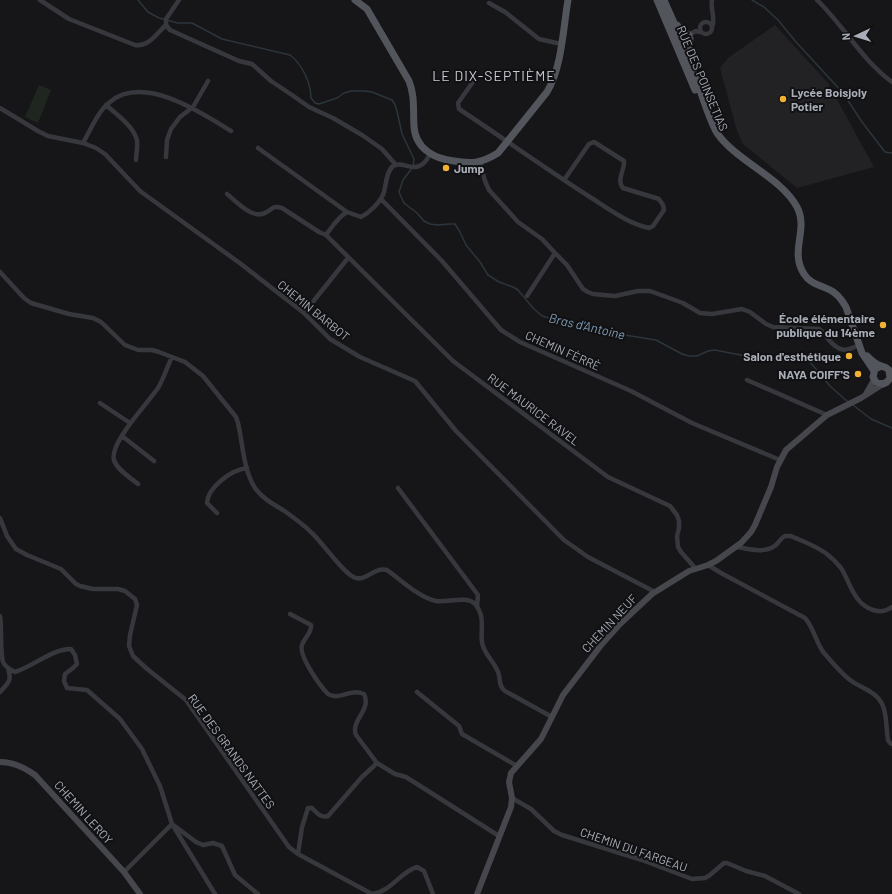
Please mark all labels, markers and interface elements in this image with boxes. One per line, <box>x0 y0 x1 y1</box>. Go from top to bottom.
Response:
north arrow <box>836 16 876 56</box>
street label: RUE DES POINSETIAS <box>675 23 731 133</box>
text: N <box>839 33 852 41</box>
district label: LE DIX-SEPTIÈME <box>432 67 556 84</box>
place label: Lycée Boisjoly Potier <box>791 85 867 113</box>
marker: Lycée Boisjoly Potier <box>778 94 788 104</box>
place label: Jump <box>454 161 485 175</box>
marker: Jump <box>441 163 451 173</box>
street label: CHEMIN BARBOT <box>275 277 353 343</box>
water label: Bras d'Antoine <box>547 309 627 343</box>
place label: École élémentaire publique du 14ème <box>776 311 875 339</box>
marker: École élémentaire publique du 14ème <box>878 320 888 330</box>
street label: CHEMIN FÈRRÈ <box>523 327 603 373</box>
place label: Salon d'esthétique <box>743 349 841 363</box>
marker: Salon d'esthétique <box>844 351 854 361</box>
place label: NAYA COIFF'S <box>778 367 850 381</box>
marker: NAYA COIFF'S <box>853 369 863 379</box>
street label: RUE MAURICE RAVEL <box>485 370 583 448</box>
street label: CHEMIN NEUF <box>579 591 640 655</box>
street label: RUE DES GRANDS NATTES <box>186 691 278 811</box>
street label: CHEMIN LEROY <box>52 778 116 847</box>
street label: CHEMIN DU FARGEAU <box>578 824 690 874</box>

